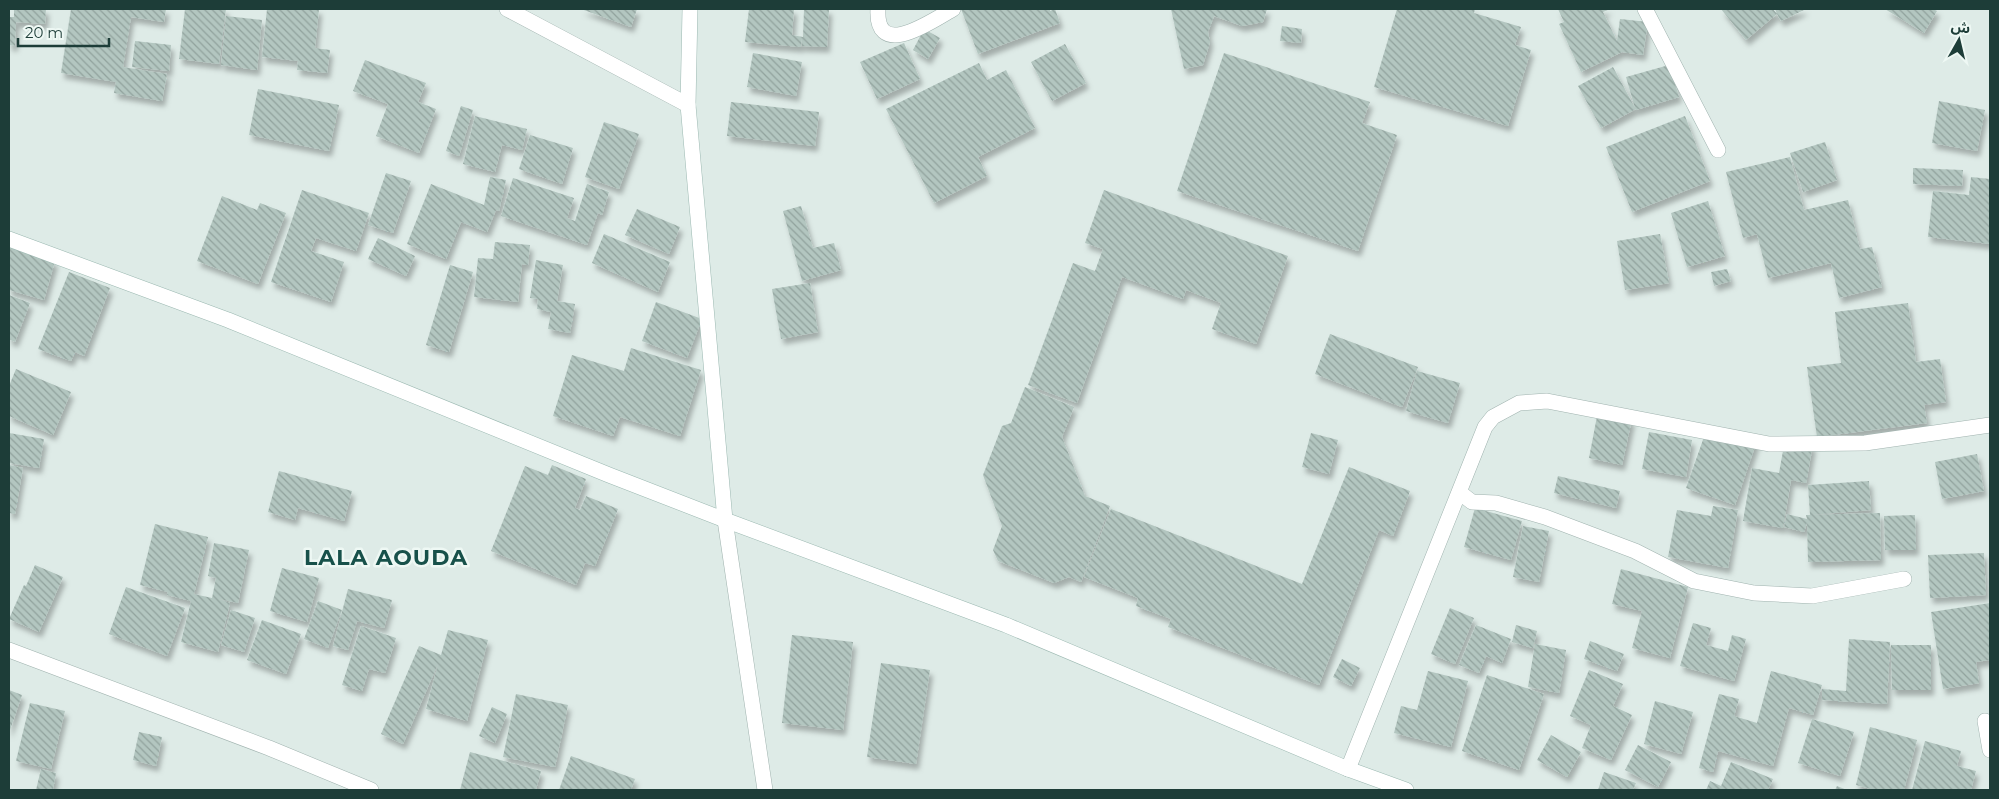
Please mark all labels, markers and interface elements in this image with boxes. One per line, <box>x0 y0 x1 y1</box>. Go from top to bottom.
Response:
scale bar <box>18 15 109 47</box>
north arrow <box>1934 15 1984 65</box>
text: ش <box>1950 17 1972 37</box>
text: 20 m <box>25 23 63 42</box>
district label: LALA AOUDA <box>304 544 468 571</box>

